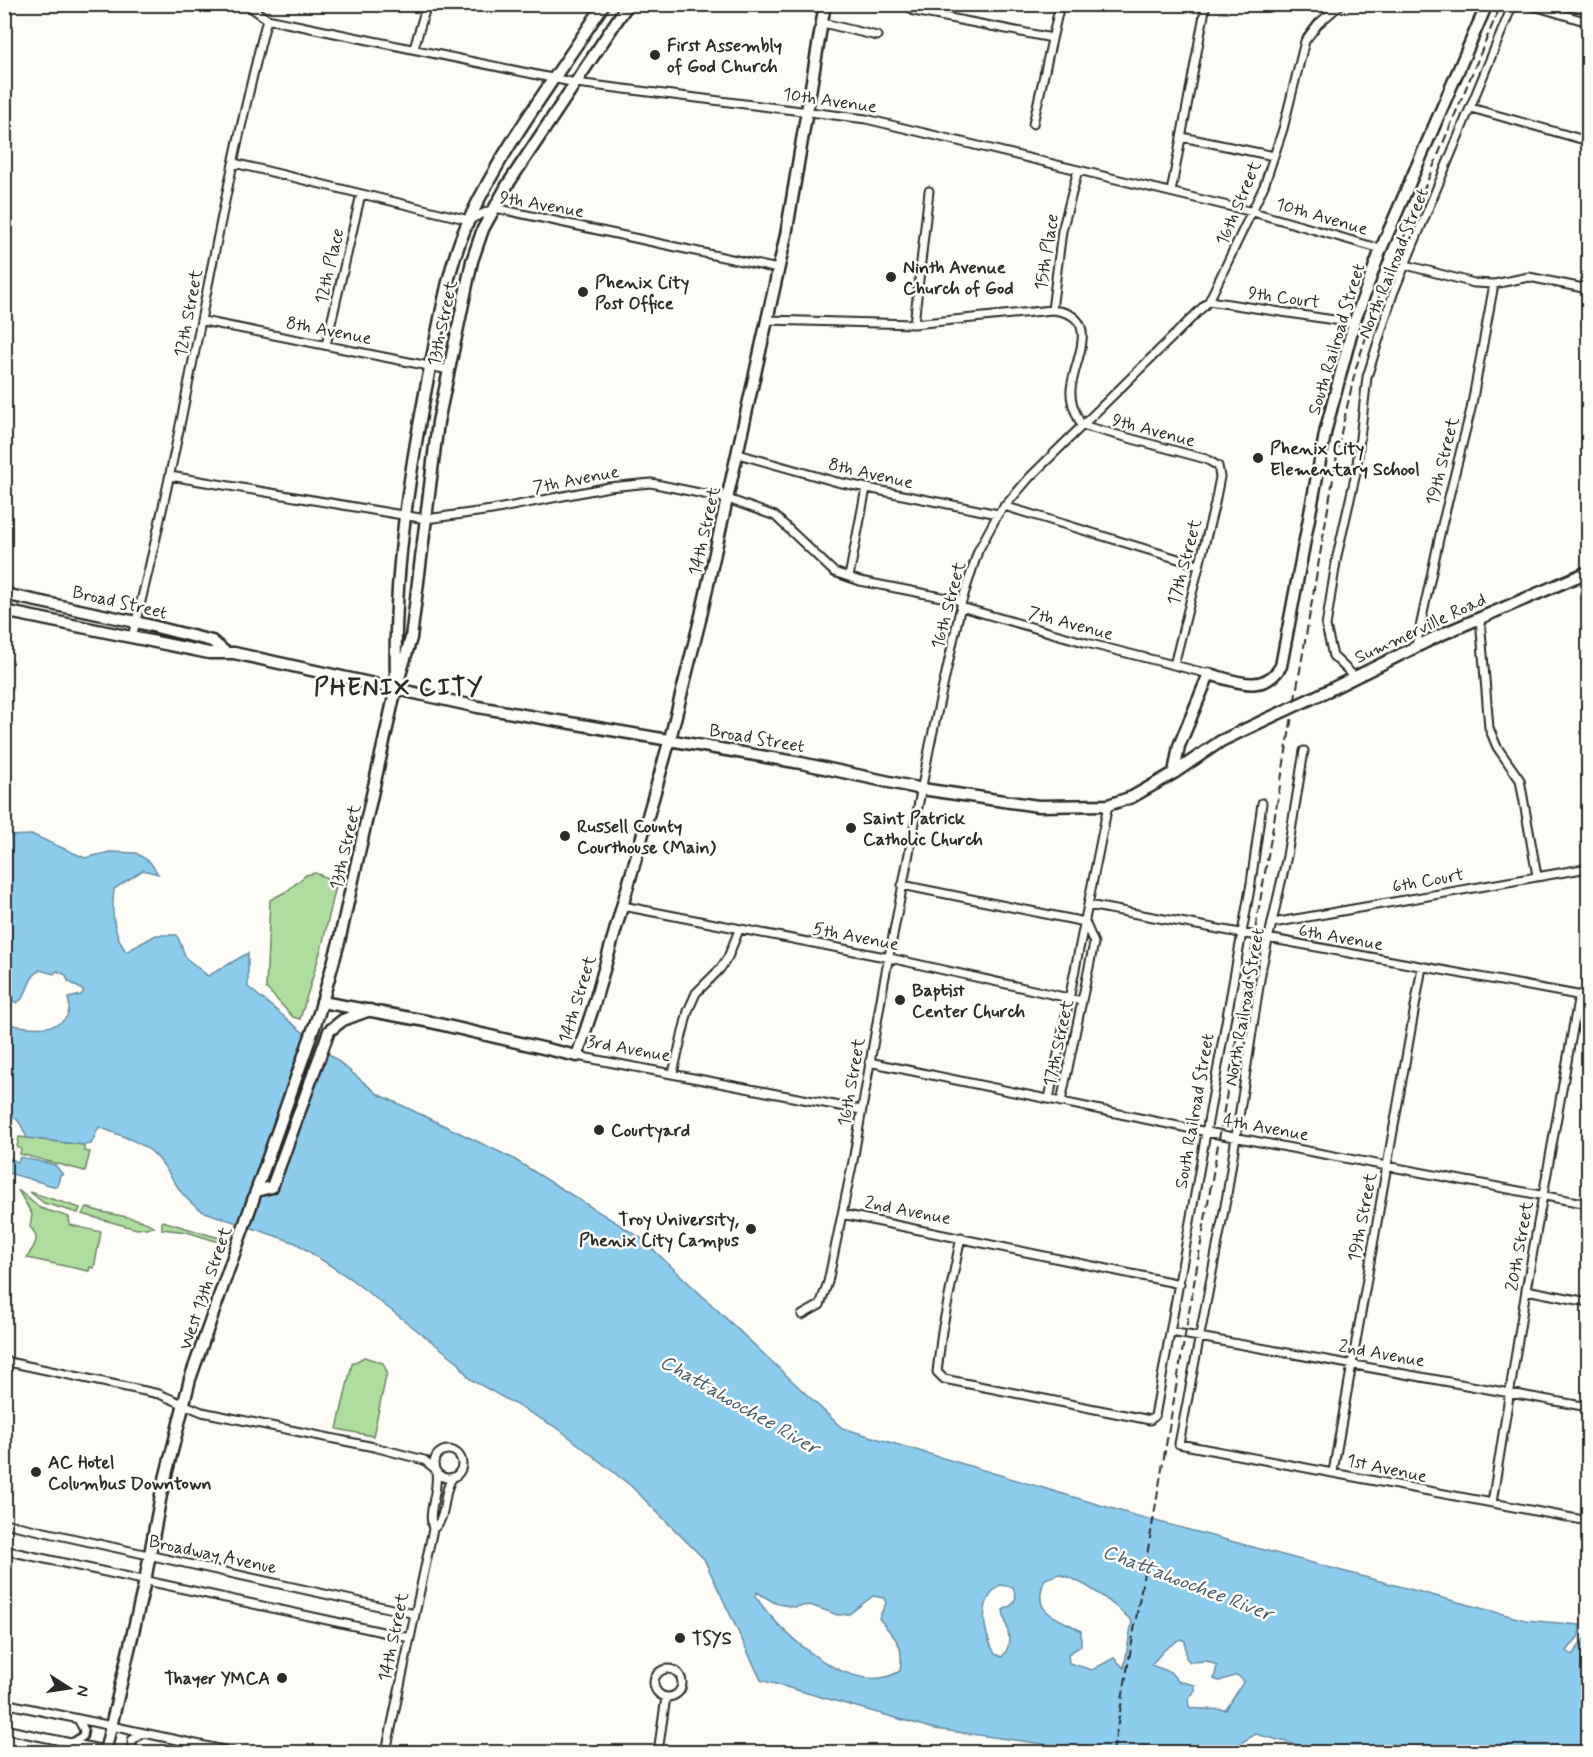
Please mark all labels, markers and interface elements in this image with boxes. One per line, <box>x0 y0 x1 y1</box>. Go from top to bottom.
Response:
place label: First Assembly of God Church <box>667 34 782 79</box>
marker: First Assembly of God Church <box>648 48 662 62</box>
street label: 10th Avenue <box>781 83 879 119</box>
street label: 16th Street <box>1210 157 1268 249</box>
street label: North Railroad Street <box>1353 184 1435 342</box>
street label: 9th Avenue <box>498 186 586 224</box>
street label: 10th Avenue <box>1273 192 1371 242</box>
street label: 15th Place <box>1029 212 1065 292</box>
street label: 12th Place <box>310 226 350 307</box>
place label: Ninth Avenue Church of God <box>903 256 1014 301</box>
street label: South Railroad Street <box>1302 260 1372 418</box>
street label: 12th Street <box>169 267 209 359</box>
marker: Ninth Avenue Church of God <box>884 270 898 284</box>
place label: Phenix City Post Office <box>595 271 689 316</box>
street label: 13th Street <box>422 278 464 368</box>
street label: 9th Court <box>1246 281 1321 315</box>
marker: Phenix City Post Office <box>576 285 590 299</box>
street label: 8th Avenue <box>284 311 374 351</box>
street label: 9th Avenue <box>1109 408 1198 454</box>
street label: 19th Street <box>1420 414 1466 508</box>
place label: Phenix City Elementary School <box>1270 437 1420 482</box>
marker: Phenix City Elementary School <box>1251 451 1265 465</box>
street label: 8th Avenue <box>826 453 916 495</box>
street label: 7th Avenue <box>531 460 621 500</box>
street label: 14th Street <box>683 484 727 578</box>
street label: 17th Street <box>1162 516 1208 608</box>
street label: 16th Street <box>926 558 972 652</box>
street label: Broad Street <box>70 580 170 626</box>
street label: Summerville Road <box>1351 588 1490 670</box>
street label: 7th Avenue <box>1025 601 1116 647</box>
district label: PHENIX CITY <box>314 673 484 704</box>
street label: Broad Street <box>707 719 807 759</box>
street label: 13th Street <box>324 802 368 892</box>
place label: Saint Patrick Catholic Church <box>863 807 983 852</box>
place label: Russell County Courthouse (Main) <box>577 815 717 860</box>
marker: Saint Patrick Catholic Church <box>844 821 858 835</box>
marker: Russell County Courthouse (Main) <box>558 829 572 843</box>
street label: 6th Court <box>1390 863 1466 899</box>
street label: 5th Avenue <box>811 917 901 957</box>
street label: 6th Avenue <box>1297 919 1385 957</box>
street label: North Railroad Street <box>1219 926 1271 1088</box>
street label: 14th Street <box>553 952 603 1046</box>
place label: Baptist Center Church <box>912 979 1025 1024</box>
marker: Baptist Center Church <box>893 993 907 1007</box>
street label: 17th Street <box>1038 997 1080 1089</box>
street label: 3rd Avenue <box>585 1030 673 1068</box>
street label: South Railroad Street <box>1169 1031 1221 1191</box>
street label: 16th Street <box>832 1036 872 1128</box>
street label: 4th Avenue <box>1221 1109 1311 1147</box>
place label: Courtyard <box>611 1119 690 1143</box>
marker: Courtyard <box>592 1123 606 1137</box>
street label: 19th Street <box>1343 1170 1383 1264</box>
street label: 2nd Avenue <box>863 1191 953 1231</box>
street label: 20th Street <box>1500 1199 1540 1293</box>
place label: Troy University, Phenix City Campus <box>579 1208 739 1253</box>
marker: Troy University, Phenix City Campus <box>744 1222 758 1236</box>
street label: West 13th Street <box>174 1223 238 1353</box>
street label: 2nd Avenue <box>1337 1335 1427 1373</box>
water label: Chattahoochee River <box>655 1349 826 1463</box>
street label: 1st Avenue <box>1344 1449 1429 1489</box>
place label: AC Hotel Columbus Downtown <box>48 1451 212 1496</box>
marker: AC Hotel Columbus Downtown <box>29 1465 43 1479</box>
street label: Broadway Avenue <box>147 1530 279 1580</box>
water label: Chattahoochee River <box>1099 1539 1279 1629</box>
street label: 14th Street <box>373 1590 415 1684</box>
place label: TSYS <box>692 1627 732 1651</box>
marker: TSYS <box>673 1631 687 1645</box>
north arrow <box>39 1658 99 1718</box>
place label: Thayer YMCA <box>164 1667 270 1691</box>
marker: Thayer YMCA <box>275 1671 289 1685</box>
text: N <box>71 1683 94 1698</box>

